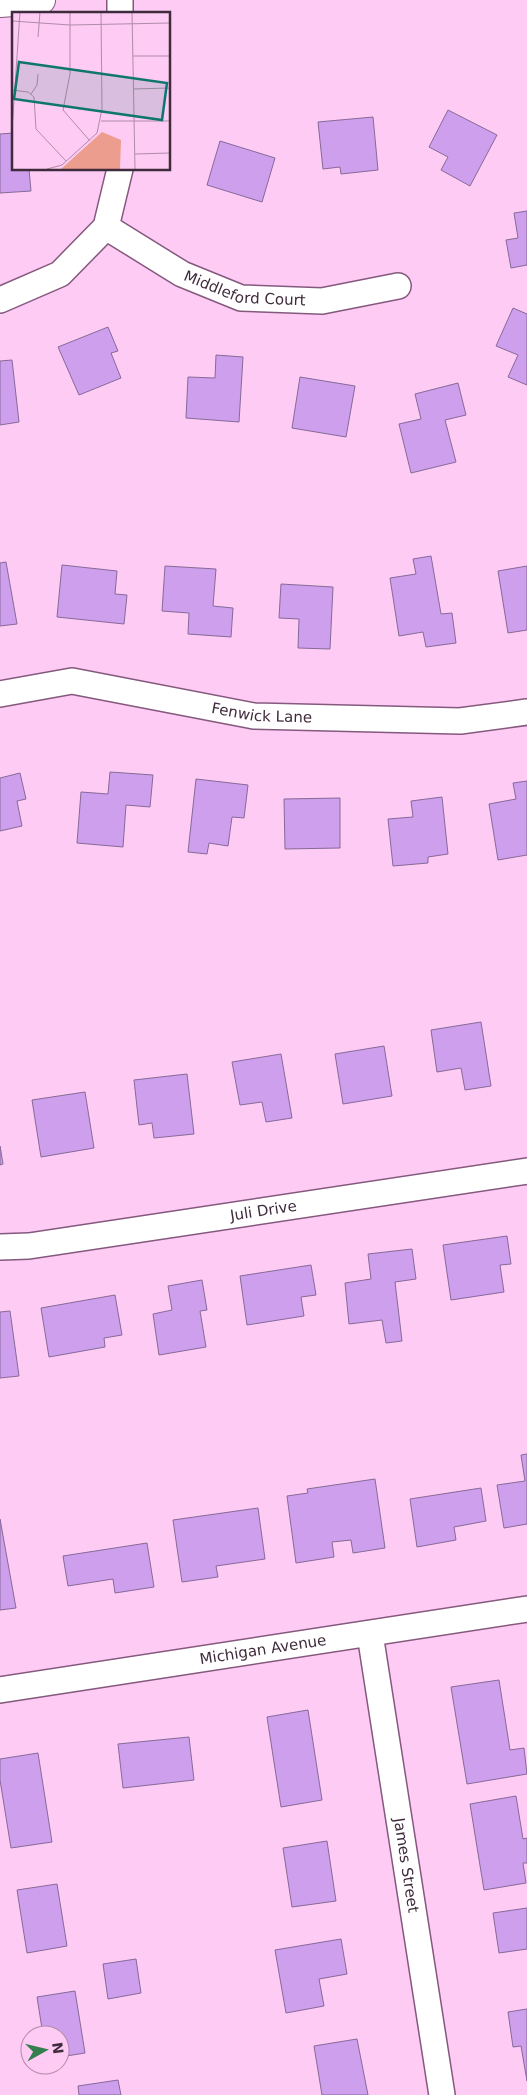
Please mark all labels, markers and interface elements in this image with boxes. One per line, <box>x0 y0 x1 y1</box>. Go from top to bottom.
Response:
inset map <box>12 12 170 170</box>
street label: Middleford Court <box>181 267 306 309</box>
street label: Fenwick Lane <box>210 699 312 726</box>
street label: Juli Drive <box>228 1197 298 1225</box>
street label: Michigan Avenue <box>198 1631 327 1668</box>
street label: James Street <box>390 1816 422 1914</box>
north arrow <box>20 2025 70 2075</box>
text: N <box>49 2041 67 2055</box>

